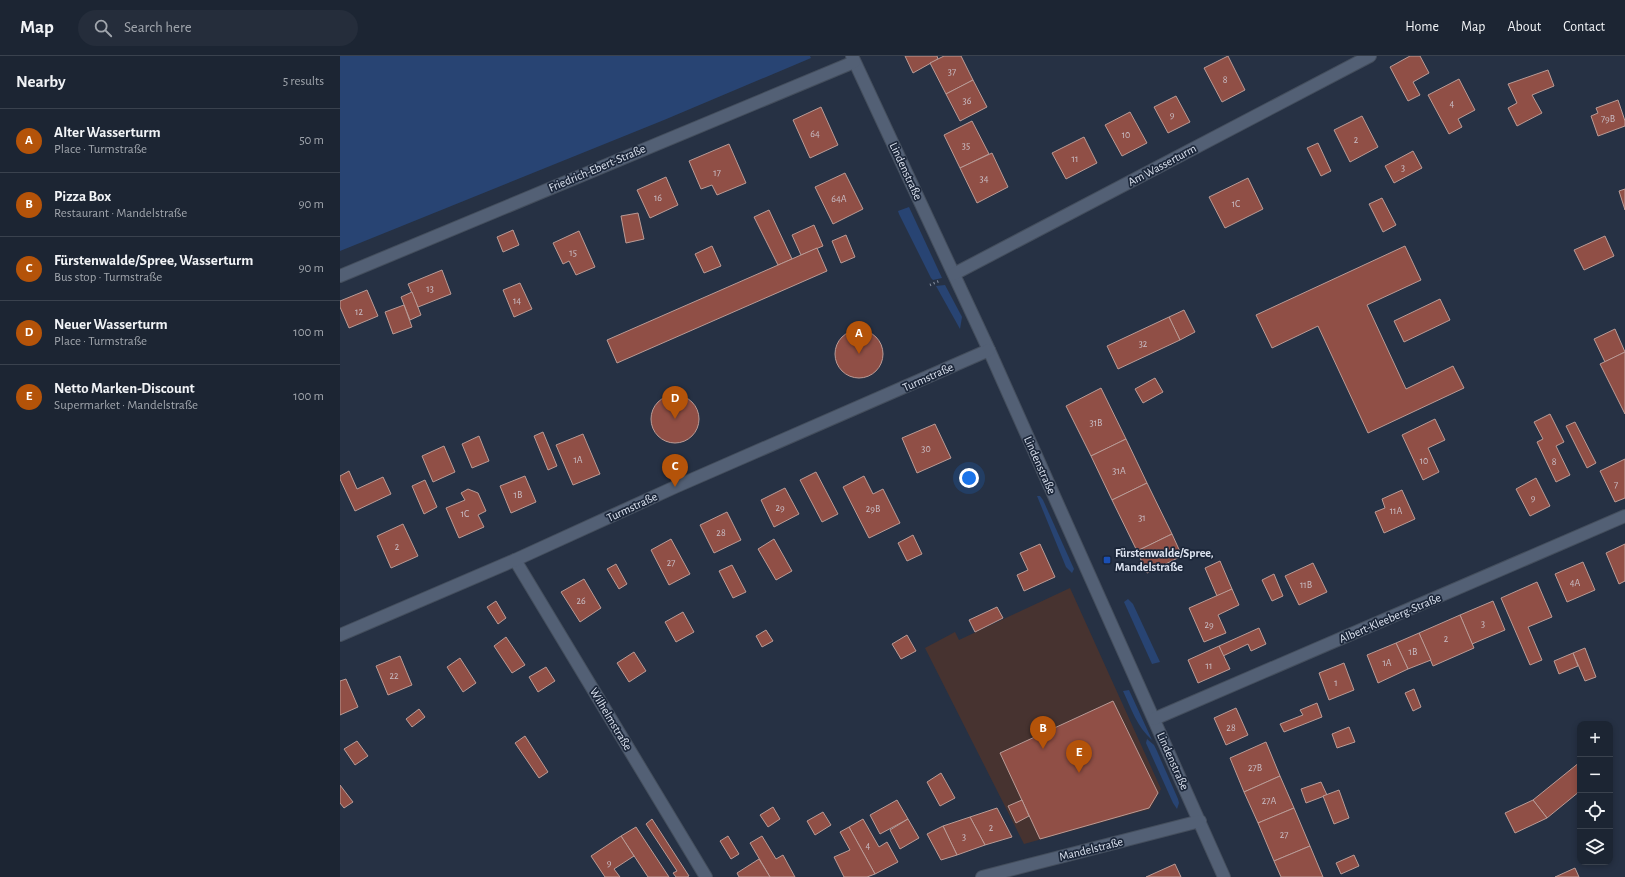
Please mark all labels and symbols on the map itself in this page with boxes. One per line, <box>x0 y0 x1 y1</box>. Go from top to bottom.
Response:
house number: 37 <box>948 67 956 77</box>
house number: 8 <box>1223 75 1228 85</box>
house number: 36 <box>963 96 972 106</box>
house number: 4 <box>1450 99 1455 109</box>
house number: 9 <box>1170 110 1175 120</box>
house number: 79B <box>1601 114 1615 124</box>
house number: 64 <box>810 129 820 139</box>
house number: 10 <box>1122 130 1130 140</box>
house number: 2 <box>1354 135 1359 145</box>
street label: Lindenstraße <box>888 140 924 202</box>
house number: 35 <box>962 141 970 151</box>
street label: Friedrich-Ebert-Straße <box>547 142 647 194</box>
street label: Am Wasserturm <box>1126 142 1198 188</box>
house number: 11 <box>1072 154 1078 164</box>
house number: 3 <box>1401 163 1405 173</box>
house number: 17 <box>713 168 721 178</box>
house number: 34 <box>980 174 989 184</box>
house number: 16 <box>654 193 662 203</box>
house number: 64A <box>831 194 847 204</box>
house number: 1C <box>1232 199 1240 209</box>
house number: 15 <box>569 248 577 258</box>
house number: 13 <box>426 284 434 294</box>
house number: 14 <box>513 296 521 306</box>
house number: 12 <box>355 307 363 317</box>
pin: A <box>846 321 872 354</box>
house number: 32 <box>1139 339 1148 349</box>
street label: Turmstraße <box>901 360 955 394</box>
pin: D <box>662 386 688 419</box>
house number: 31B <box>1090 418 1102 428</box>
street label: Lindenstraße <box>1022 434 1058 496</box>
house number: 30 <box>921 444 931 454</box>
pin: C <box>662 454 688 487</box>
house number: 1A <box>573 455 583 465</box>
house number: 10 <box>1420 456 1428 466</box>
house number: 8 <box>1552 457 1557 467</box>
house number: 31A <box>1112 466 1126 476</box>
your location <box>959 468 979 488</box>
house number: 7 <box>1614 480 1618 490</box>
house number: 1B <box>514 490 522 500</box>
street label: Turmstraße <box>605 490 659 524</box>
house number: 9 <box>1531 493 1536 503</box>
house number: 29 <box>775 503 785 513</box>
house number: 29B <box>866 504 880 514</box>
house number: 11A <box>1390 506 1403 516</box>
house number: 1C <box>461 509 469 519</box>
house number: 31 <box>1138 513 1146 523</box>
house number: 28 <box>716 528 726 538</box>
house number: 2 <box>395 542 400 552</box>
place label: Fürstenwalde/Spree, Mandelstraße <box>1115 547 1214 573</box>
marker: Fürstenwalde/Spree, Mandelstraße <box>1102 555 1112 565</box>
house number: 27 <box>667 558 675 568</box>
house number: 4A <box>1570 578 1581 588</box>
house number: 11B <box>1300 580 1312 590</box>
street label: Albert-Kleeberg-Straße <box>1337 591 1443 645</box>
house number: 26 <box>576 596 586 606</box>
house number: 3 <box>1481 619 1485 629</box>
house number: 29 <box>1204 620 1214 630</box>
house number: 2 <box>1444 634 1449 644</box>
house number: 1B <box>1409 647 1417 657</box>
house number: 1A <box>1382 658 1392 668</box>
house number: 11 <box>1206 661 1212 671</box>
house number: 22 <box>389 671 399 681</box>
house number: 1 <box>1334 678 1338 688</box>
street label: Wilhelmstraße <box>588 686 634 752</box>
pin: B <box>1030 716 1056 749</box>
house number: 28 <box>1226 723 1236 733</box>
street label: Lindenstraße <box>1155 730 1191 792</box>
pin: E <box>1066 740 1092 773</box>
house number: 27B <box>1248 763 1262 773</box>
house number: 27A <box>1262 796 1276 806</box>
house number: 2 <box>989 823 994 833</box>
house number: 27 <box>1280 830 1288 840</box>
house number: 3 <box>962 832 966 842</box>
street label: Mandelstraße <box>1058 835 1124 863</box>
house number: 4 <box>866 841 871 851</box>
house number: 9 <box>607 858 612 868</box>

